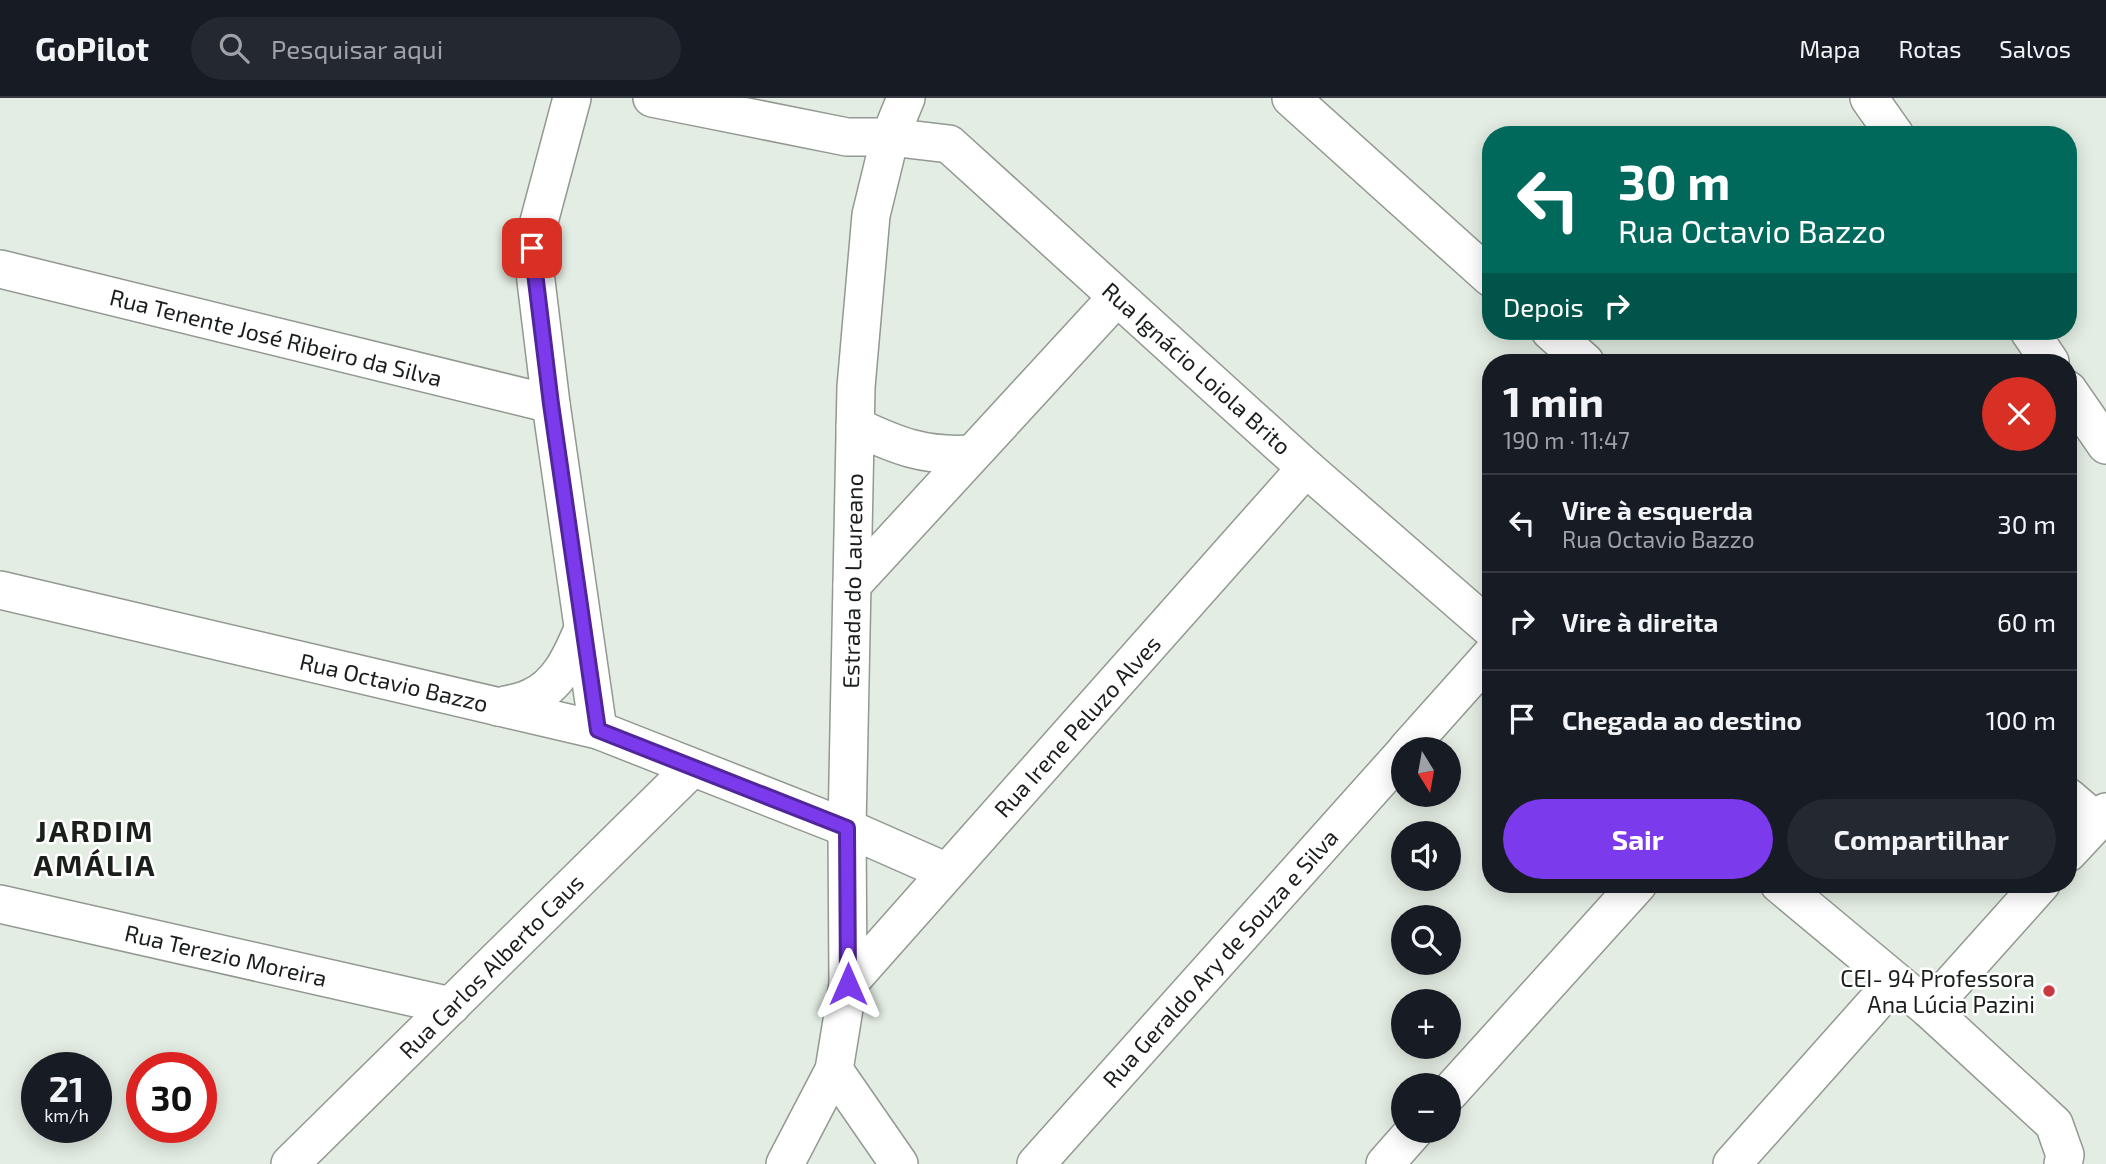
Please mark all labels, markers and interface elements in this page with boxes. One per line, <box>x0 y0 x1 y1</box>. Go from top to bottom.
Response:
search box <box>191 17 681 80</box>
text: GoPilot <box>35 28 149 68</box>
icon: search <box>215 29 253 67</box>
text: Pesquisar aqui <box>271 33 443 64</box>
text: Mapa <box>1799 34 1861 63</box>
text: Rotas <box>1899 34 1961 63</box>
text: Salvos <box>1999 34 2071 63</box>
text: 30 m <box>1618 151 1730 210</box>
icon: left <box>1503 154 1594 245</box>
text: Rua Octavio Bazzo <box>1618 211 1886 249</box>
pin <box>502 218 562 278</box>
icon: arrive <box>513 229 551 267</box>
street label: Rua Ignácio Loiola Brito <box>1097 276 1297 460</box>
street label: Rua Tenente José Ribeiro da Silva <box>107 282 445 392</box>
icon: right <box>1598 287 1636 325</box>
text: Depois <box>1503 291 1584 322</box>
text: 1 min <box>1503 375 1604 425</box>
button: close <box>1982 377 2056 451</box>
text: 190 m · 11:47 <box>1503 426 1630 454</box>
street label: Estrada do Laureano <box>836 473 868 689</box>
text: Vire à esquerda <box>1562 494 1753 525</box>
icon: left <box>1503 504 1541 542</box>
text: 30 m <box>1997 508 2056 539</box>
text: Rua Octavio Bazzo <box>1562 525 1755 553</box>
icon: right <box>1503 602 1541 640</box>
text: Vire à direita <box>1562 606 1718 637</box>
text: 60 m <box>1997 606 2056 637</box>
street label: Rua Irene Peluzo Alves <box>988 629 1166 823</box>
street label: Rua Octavio Bazzo <box>297 647 491 717</box>
icon: arrive <box>1503 700 1541 738</box>
text: Chegada ao destino <box>1562 704 1802 735</box>
text: 100 m <box>1986 704 2056 735</box>
north arrow <box>1391 737 1461 807</box>
map controls <box>1391 737 1461 1143</box>
button: Sair <box>1503 799 1773 879</box>
button: Compartilhar <box>1787 799 2056 879</box>
district label: JARDIM AMÁLIA <box>33 812 157 882</box>
button: sound <box>1391 821 1461 891</box>
street label: Rua Geraldo Ary de Souza e Silva <box>1097 823 1343 1093</box>
street label: Rua Carlos Alberto Caus <box>393 868 589 1064</box>
button: search <box>1391 905 1461 975</box>
street label: Rua Terezio Moreira <box>122 918 330 992</box>
position arrow <box>811 947 885 1021</box>
place label: CEI- 94 Professora Ana Lúcia Pazini <box>1840 964 2035 1018</box>
marker: CEI- 94 Professora Ana Lúcia Pazini <box>2041 983 2057 999</box>
button: + <box>1391 989 1461 1059</box>
speed limit sign: 30 <box>126 1052 217 1143</box>
text: 21 <box>49 1067 84 1109</box>
button: − <box>1391 1073 1461 1143</box>
text: km/h <box>44 1104 89 1126</box>

